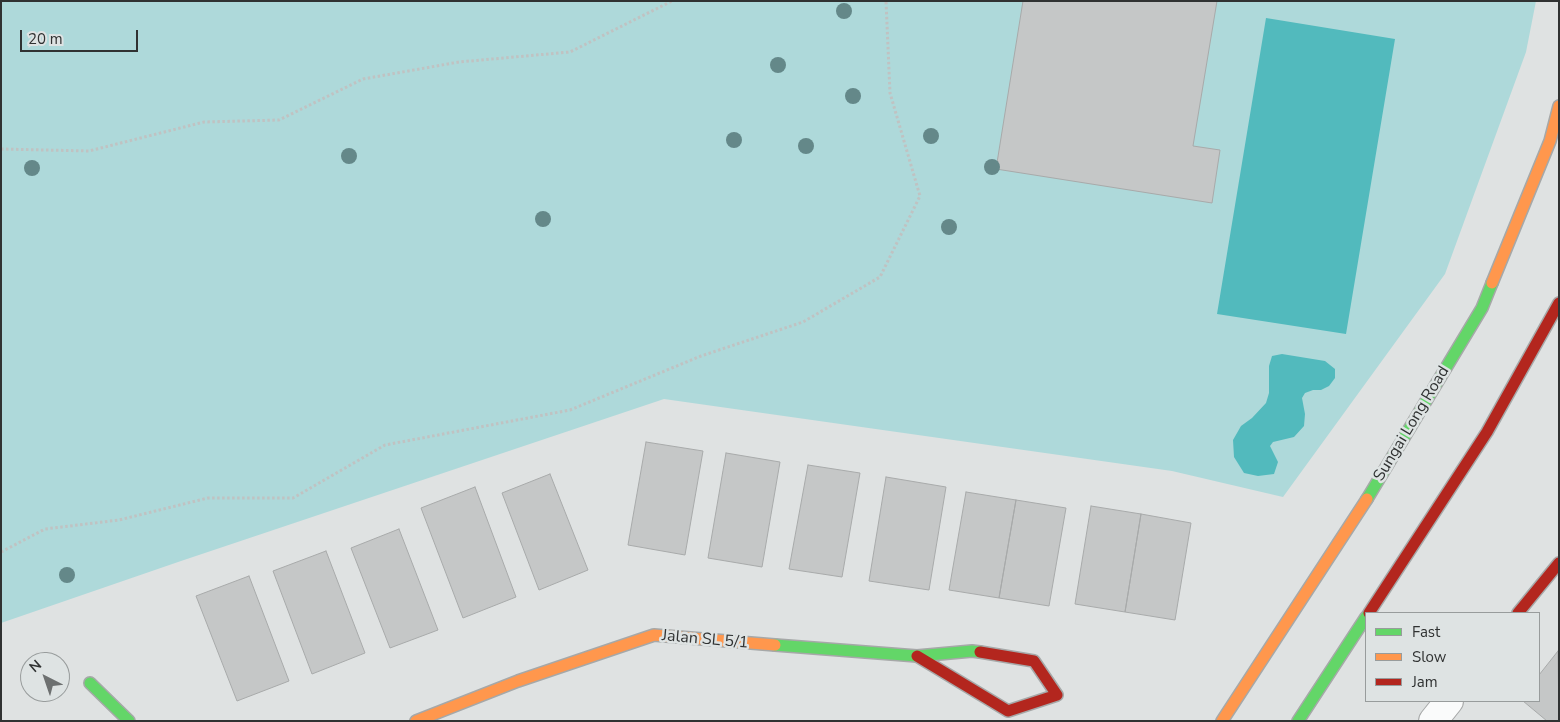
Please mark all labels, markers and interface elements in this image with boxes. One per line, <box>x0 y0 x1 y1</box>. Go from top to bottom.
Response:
scale bar <box>22 20 140 52</box>
text: 20 m <box>28 29 63 49</box>
street label: Sungai Long Road <box>1370 363 1454 485</box>
legend <box>1365 612 1540 702</box>
text: Fast <box>1412 622 1440 642</box>
street label: Jalan SL 5/1 <box>661 627 749 653</box>
text: Slow <box>1412 647 1446 667</box>
north arrow <box>20 652 70 702</box>
text: N <box>25 655 46 677</box>
text: Jam <box>1412 672 1438 692</box>

